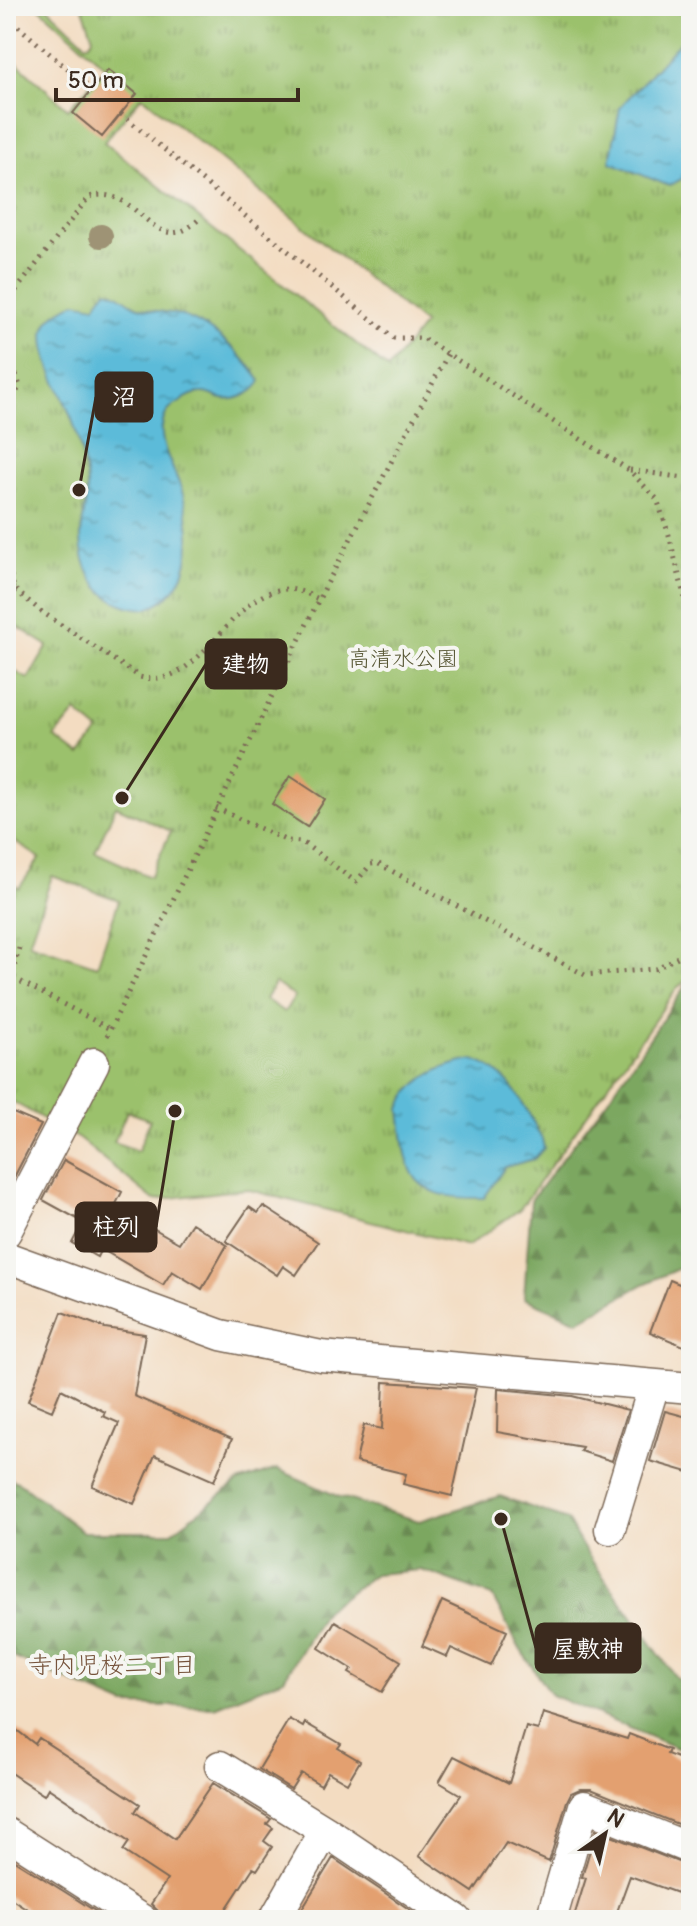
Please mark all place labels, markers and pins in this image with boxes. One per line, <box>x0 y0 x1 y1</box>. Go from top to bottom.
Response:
callout: 沼 <box>96 373 152 421</box>
callout: 建物 <box>206 640 286 688</box>
callout: 柱列 <box>76 1203 156 1251</box>
callout: 屋敷神 <box>536 1624 640 1672</box>

